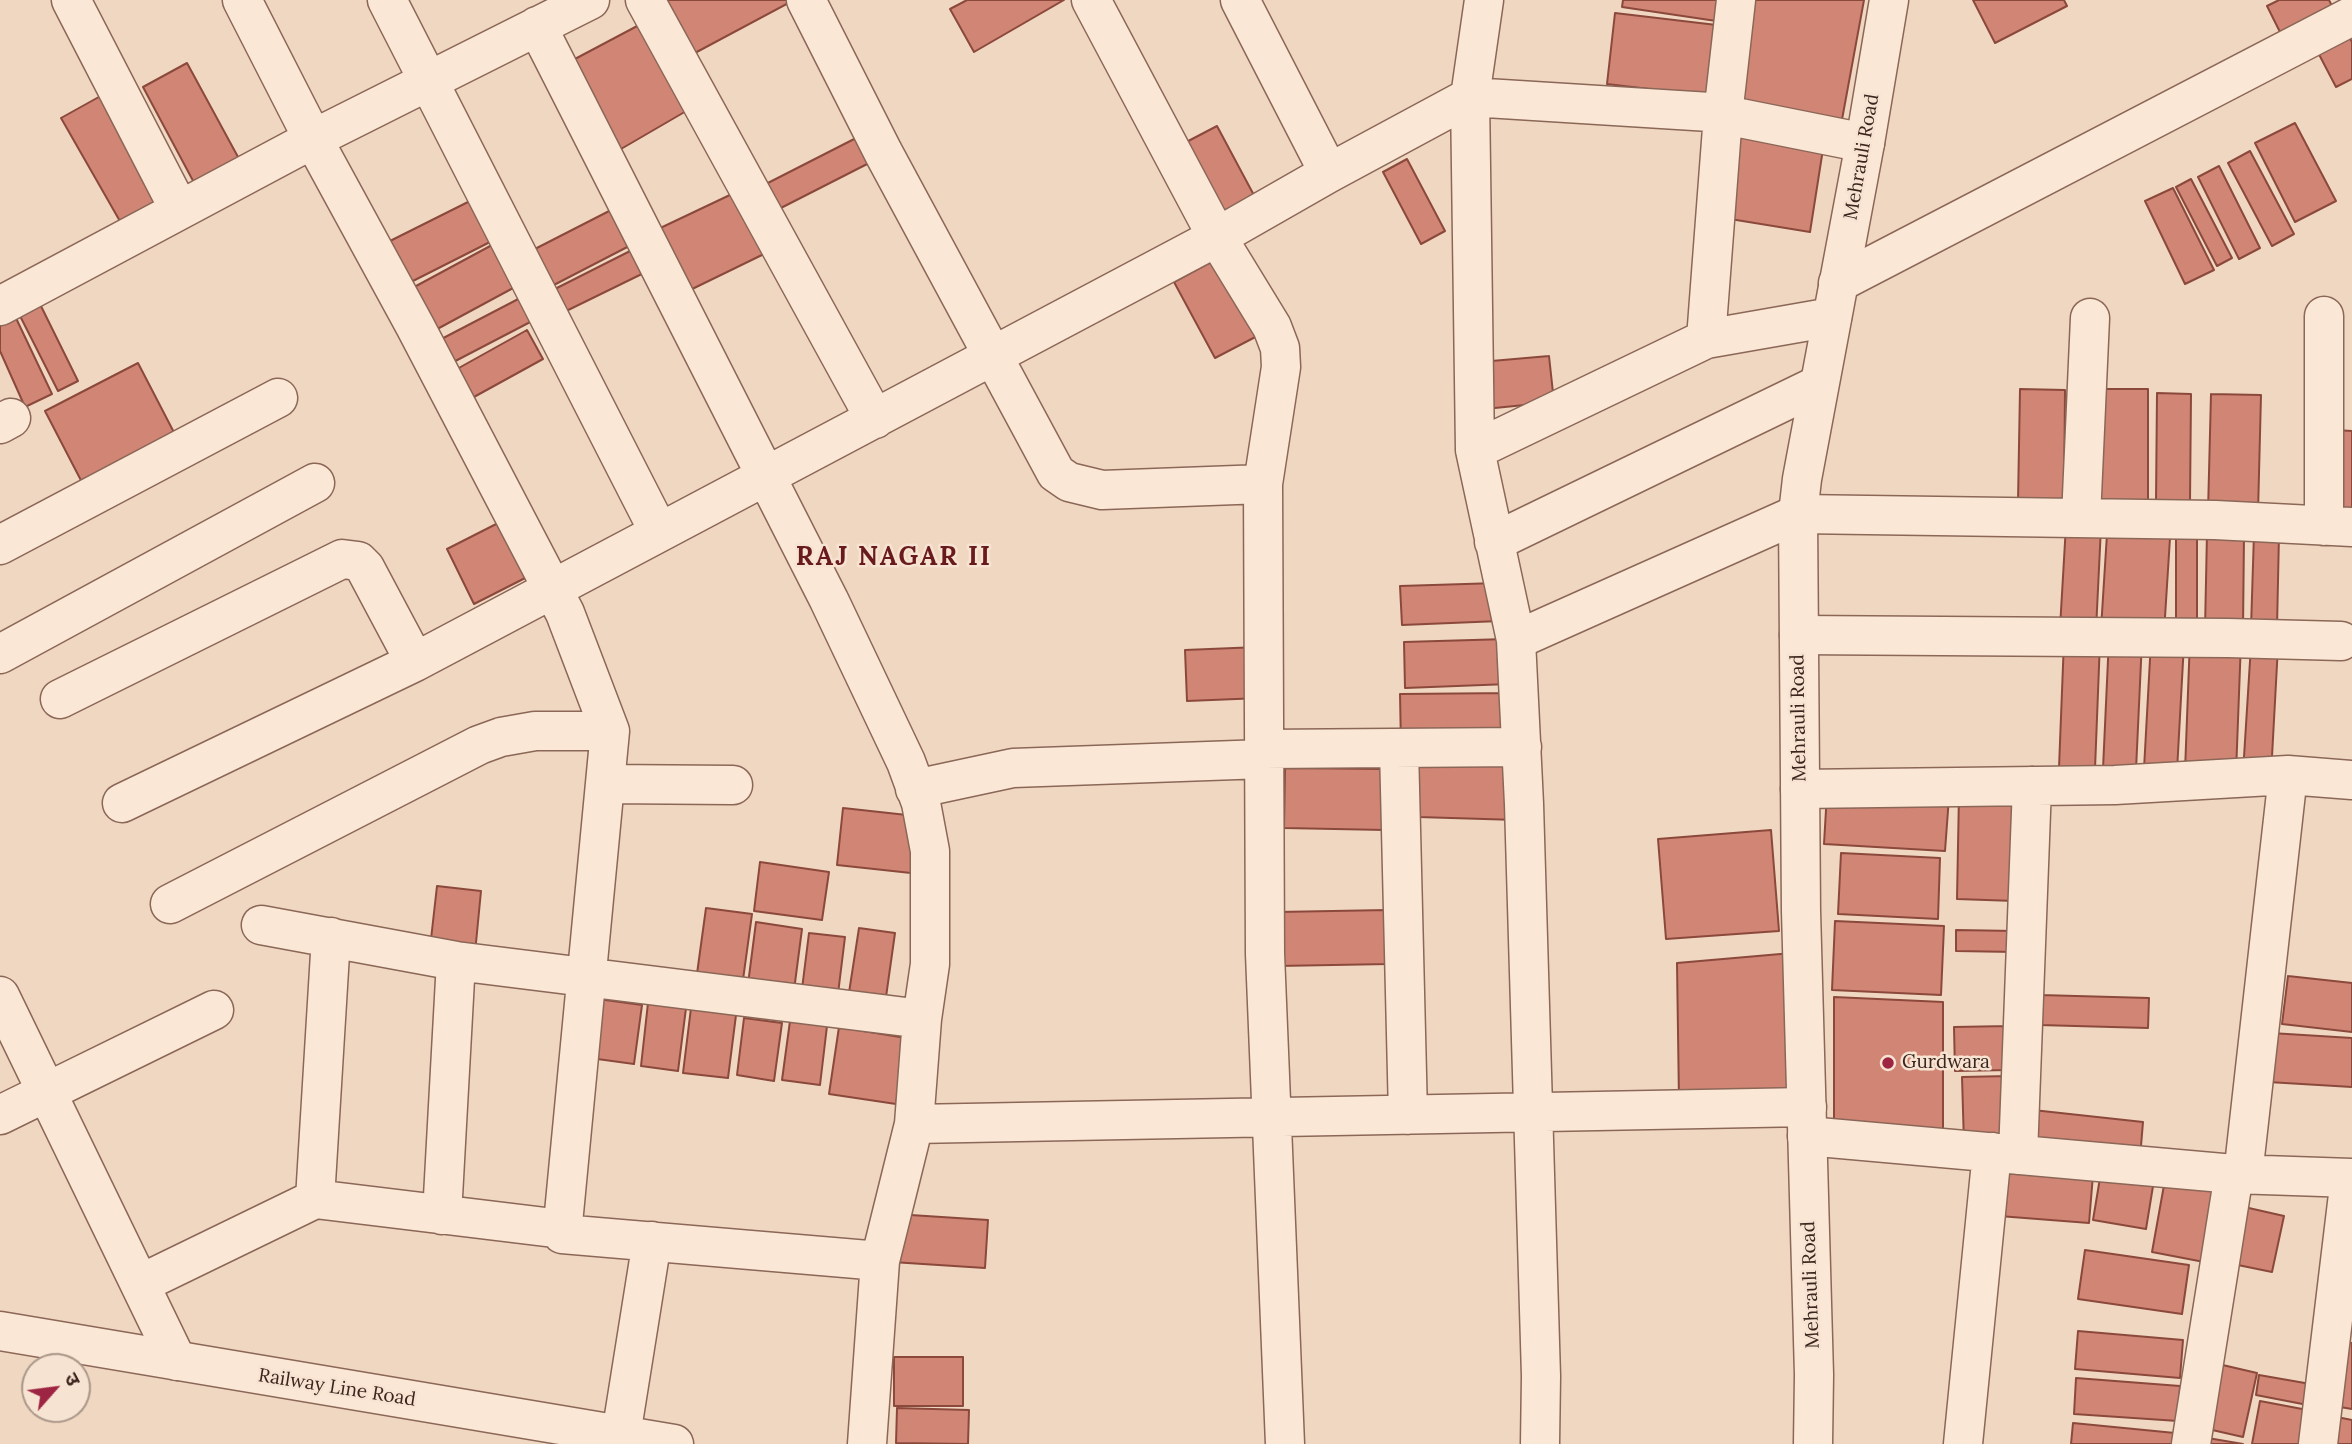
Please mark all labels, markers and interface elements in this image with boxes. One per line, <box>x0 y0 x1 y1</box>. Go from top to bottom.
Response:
street label: Mehrauli Road <box>1840 92 1884 222</box>
district label: RAJ NAGAR II <box>797 542 991 574</box>
street label: Mehrauli Road <box>1786 654 1812 782</box>
place label: Gurdwara <box>1902 1052 1990 1074</box>
marker: Gurdwara <box>1880 1055 1896 1071</box>
street label: Mehrauli Road <box>1797 1221 1825 1349</box>
north arrow <box>21 1353 91 1423</box>
street label: Railway Line Road <box>257 1364 417 1412</box>
text: उ <box>60 1369 86 1390</box>

